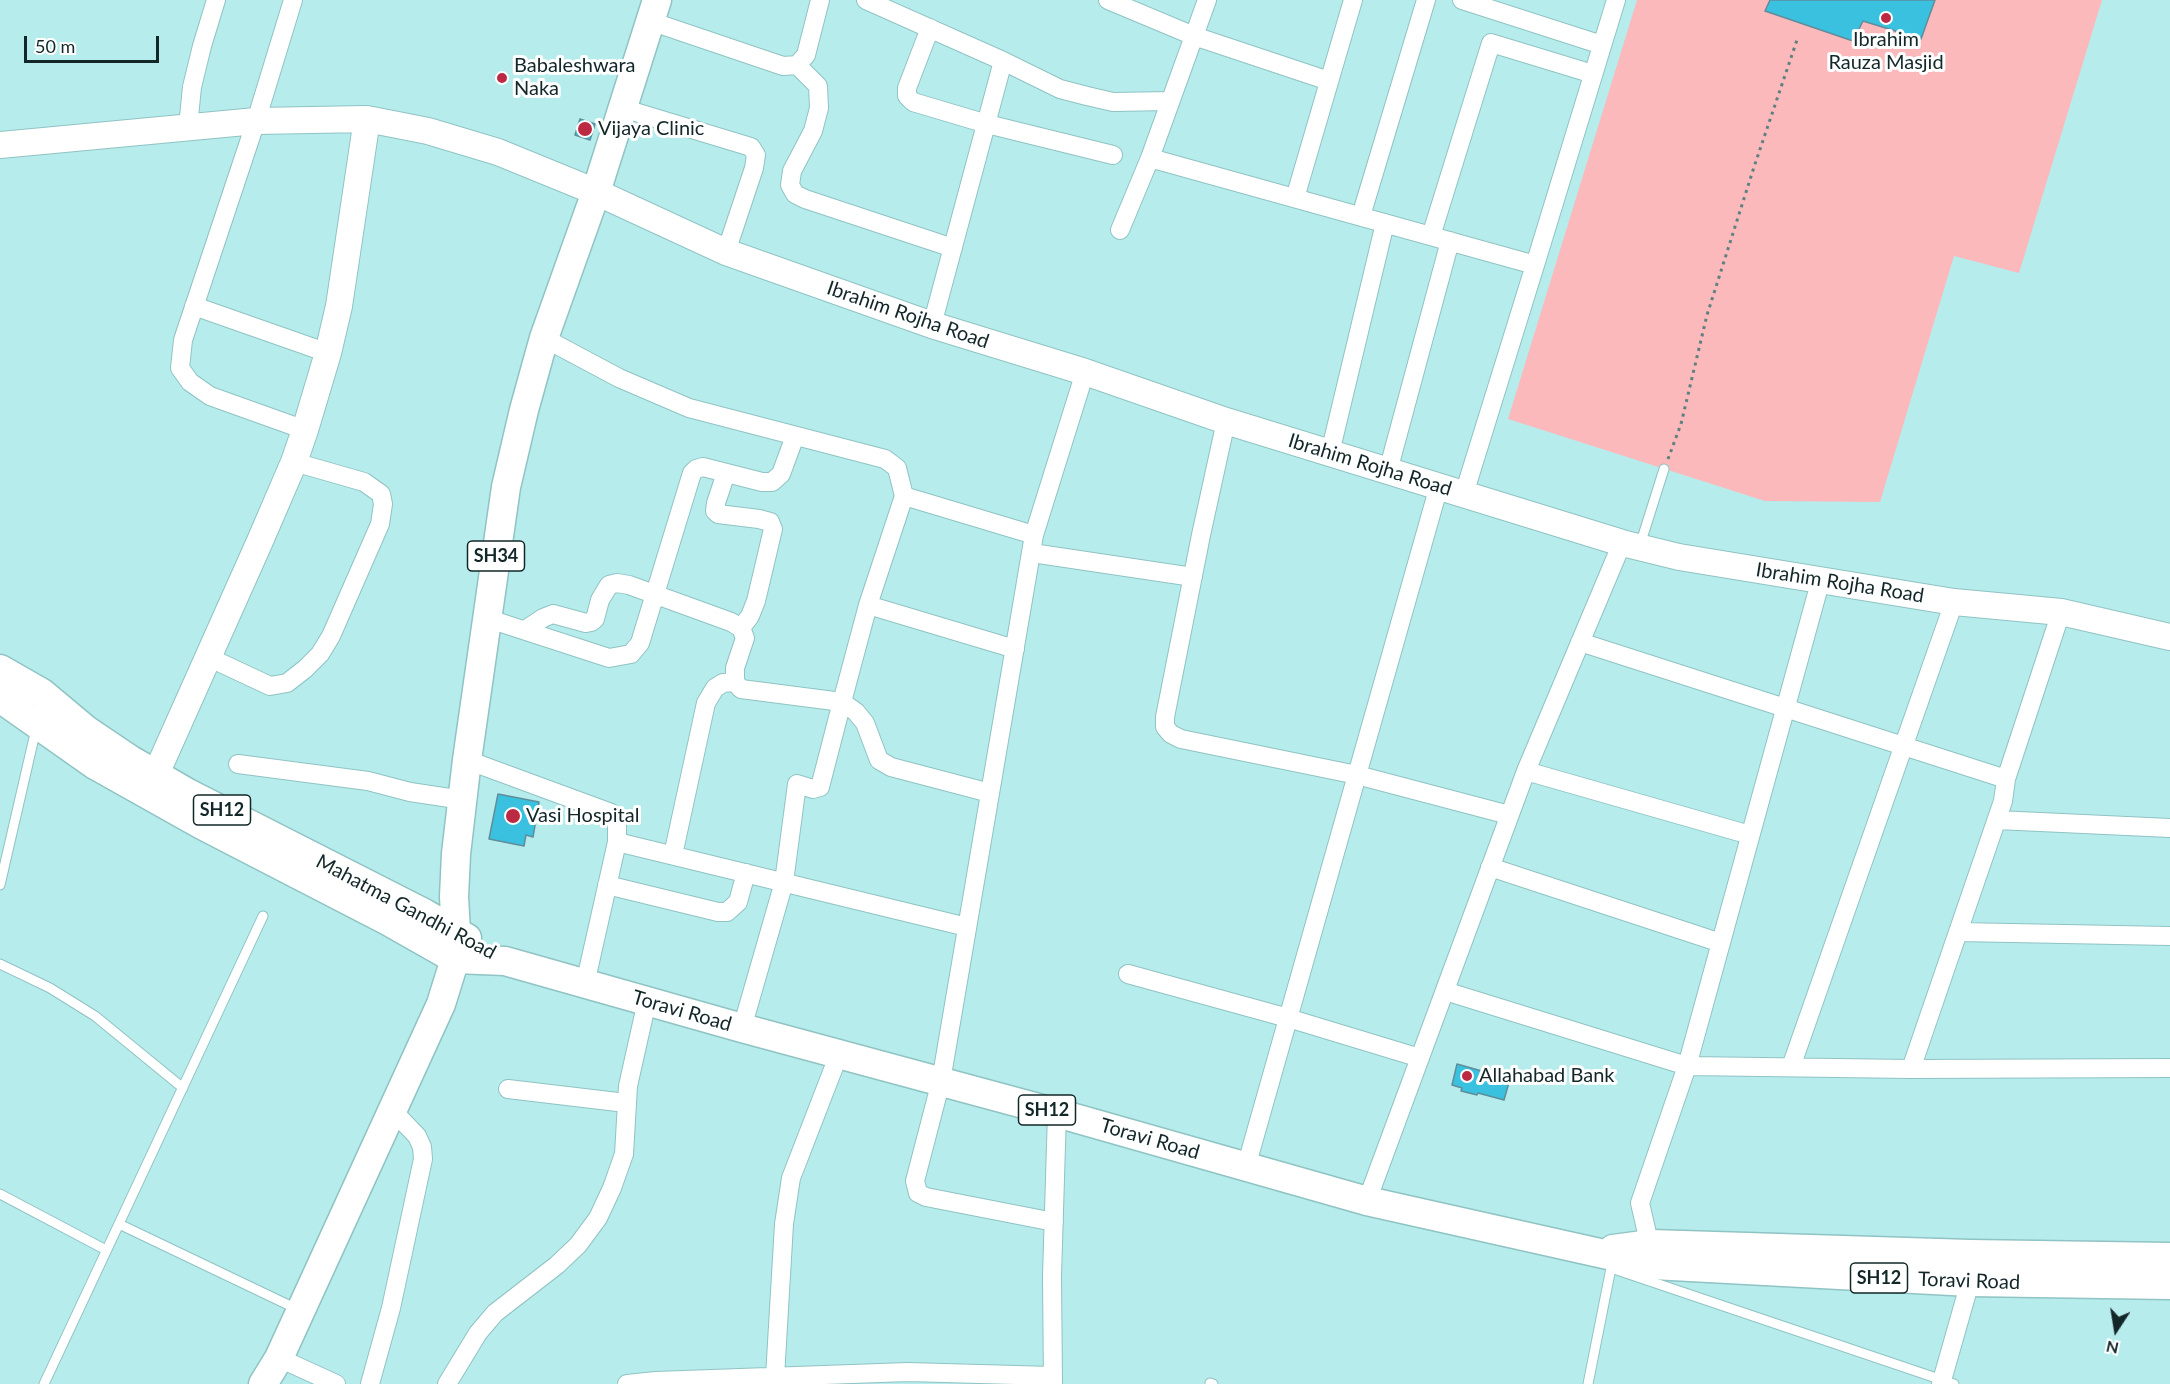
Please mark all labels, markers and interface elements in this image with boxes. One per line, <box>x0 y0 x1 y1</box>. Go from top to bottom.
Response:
marker: Ibrahim Rauza Masjid <box>1879 11 1893 25</box>
scale bar <box>27 24 162 62</box>
place label: Ibrahim Rauza Masjid <box>1828 28 1944 75</box>
text: 50 m <box>35 35 75 57</box>
place label: Babaleshwara Naka <box>514 54 635 101</box>
marker: Babaleshwara Naka <box>495 71 509 85</box>
place label: Vijaya Clinic <box>598 117 704 141</box>
marker: Vijaya Clinic <box>576 120 594 138</box>
street label: Ibrahim Rojha Road <box>824 276 992 354</box>
street label: Ibrahim Rojha Road <box>1285 429 1455 501</box>
road number: SH34 <box>468 541 524 571</box>
street label: Ibrahim Rojha Road <box>1754 558 1926 608</box>
road number: SH12 <box>194 795 250 825</box>
place label: Vasi Hospital <box>526 804 639 828</box>
marker: Vasi Hospital <box>504 807 522 825</box>
street label: Mahatma Gandhi Road <box>312 849 500 965</box>
street label: Toravi Road <box>630 985 734 1037</box>
place label: Allahabad Bank <box>1479 1064 1614 1088</box>
marker: Allahabad Bank <box>1460 1069 1474 1083</box>
road number: SH12 <box>1018 1095 1076 1125</box>
street label: Toravi Road <box>1098 1113 1202 1165</box>
road number: SH12 <box>1850 1263 1908 1293</box>
street label: Toravi Road <box>1918 1267 2020 1295</box>
north arrow <box>2086 1300 2146 1360</box>
text: N <box>2104 1338 2120 1359</box>

